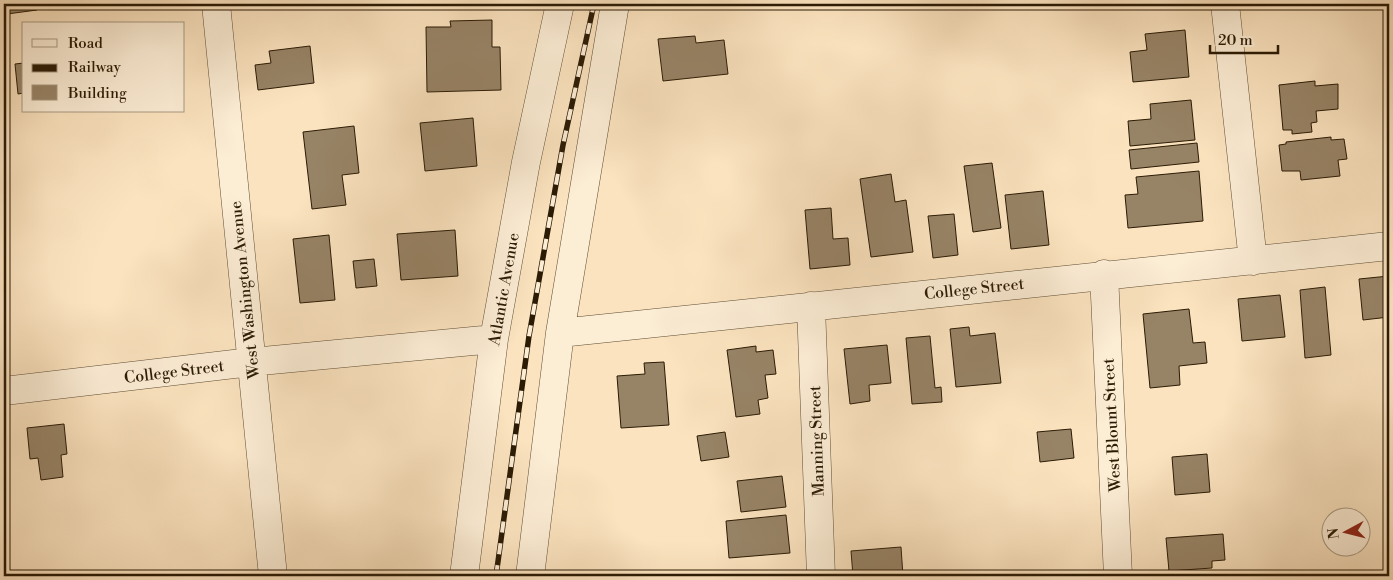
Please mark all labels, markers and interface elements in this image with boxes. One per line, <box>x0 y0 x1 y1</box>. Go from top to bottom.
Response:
legend <box>22 22 185 112</box>
scale bar <box>1210 22 1278 54</box>
text: 20 m <box>1218 31 1253 50</box>
text: Road <box>68 34 103 53</box>
text: Railway <box>68 58 122 77</box>
text: Building <box>67 84 127 103</box>
street label: West Washington Avenue <box>226 200 264 381</box>
street label: Atlantic Avenue <box>484 231 524 348</box>
street label: College Street <box>923 274 1025 304</box>
street label: College Street <box>123 356 226 388</box>
street label: West Blount Street <box>1098 357 1126 493</box>
street label: Manning Street <box>805 385 829 497</box>
north arrow <box>1320 508 1370 558</box>
text: N <box>1324 527 1344 540</box>

